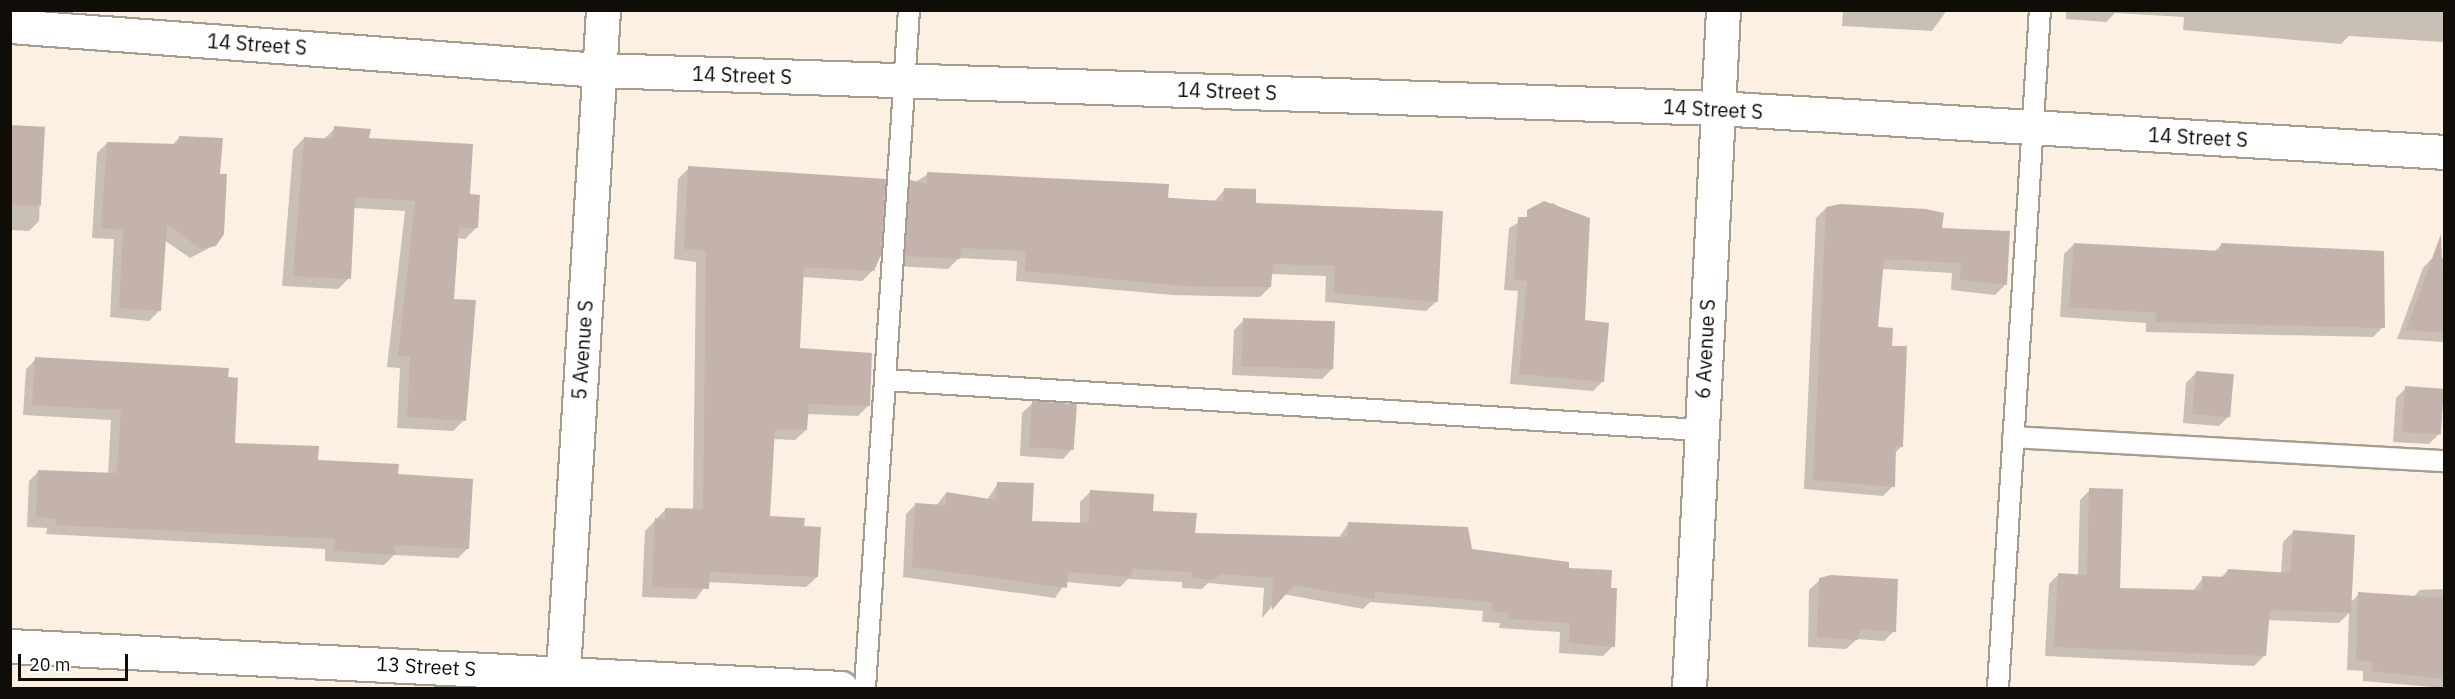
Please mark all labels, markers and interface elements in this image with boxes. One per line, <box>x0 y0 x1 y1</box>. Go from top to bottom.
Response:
street label: 14 Street S <box>206 29 308 59</box>
street label: 14 Street S <box>692 61 792 89</box>
street label: 14 Street S <box>1177 77 1277 105</box>
street label: 14 Street S <box>1662 94 1764 124</box>
street label: 14 Street S <box>2147 122 2249 152</box>
street label: 5 Avenue S <box>567 299 597 401</box>
street label: 6 Avenue S <box>1690 299 1720 399</box>
scale bar <box>21 642 130 680</box>
street label: 13 Street S <box>375 651 477 681</box>
text: 20 m <box>29 653 71 676</box>

